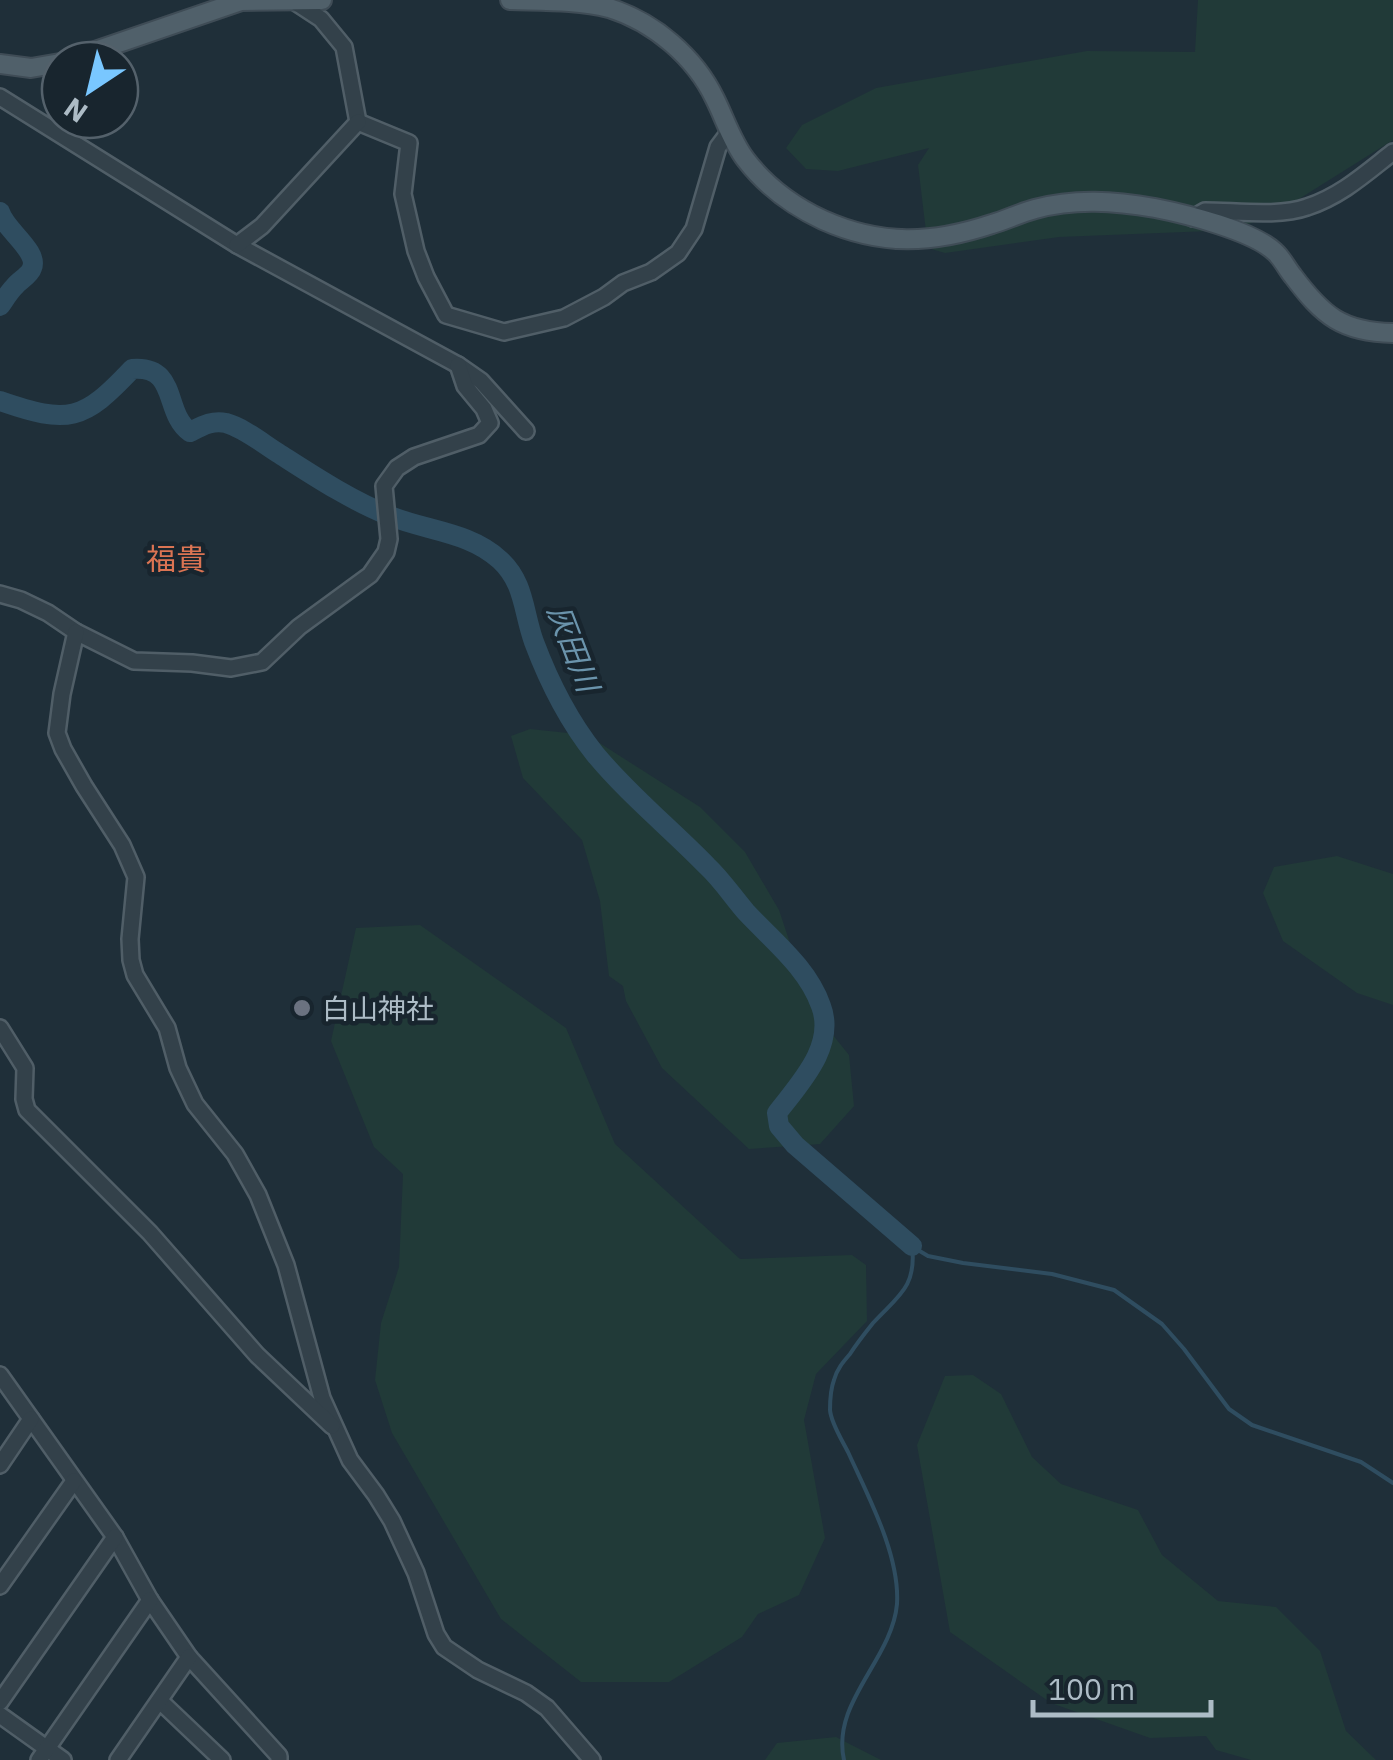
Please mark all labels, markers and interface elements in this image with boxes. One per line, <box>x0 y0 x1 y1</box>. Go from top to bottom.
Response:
north arrow <box>40 40 140 140</box>
text: N <box>56 90 94 132</box>
district label: 福貴 <box>146 539 206 578</box>
water label: 灰田川 <box>540 599 609 700</box>
place label: 白山神社 <box>322 990 434 1027</box>
marker: 白山神社 <box>291 997 313 1019</box>
scale bar <box>1033 1655 1210 1717</box>
text: 100 m <box>1048 1669 1135 1708</box>

